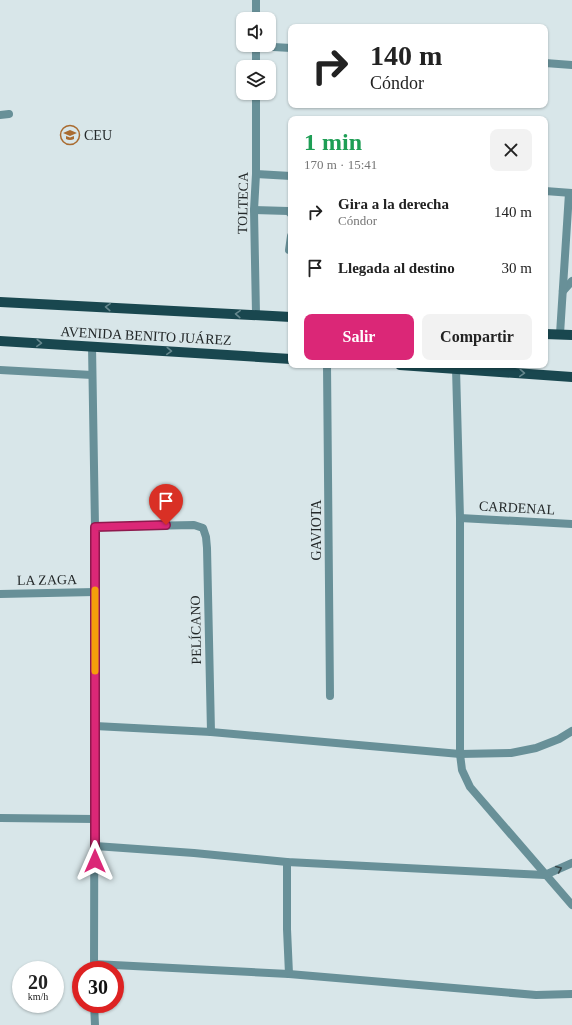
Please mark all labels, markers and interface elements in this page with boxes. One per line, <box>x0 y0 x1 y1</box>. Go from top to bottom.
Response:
map controls <box>236 12 276 100</box>
button: sound <box>236 12 276 52</box>
icon: right <box>304 40 356 92</box>
text: 140 m <box>370 40 442 71</box>
button: layers <box>236 60 276 100</box>
text: Cóndor <box>370 73 424 93</box>
school or university icon: CEU <box>59 124 81 146</box>
place label: CEU <box>84 128 112 143</box>
text: 1 min <box>304 129 362 155</box>
button: close <box>490 129 532 171</box>
text: 170 m · 15:41 <box>304 157 377 172</box>
street label: TOLTECA <box>235 171 251 234</box>
text: Gira a la derecha <box>338 196 449 212</box>
icon: right <box>304 201 326 223</box>
text: 140 m <box>494 204 532 220</box>
text: Cóndor <box>338 213 377 228</box>
icon: arrive <box>304 257 326 279</box>
text: Llegada al destino <box>338 260 455 276</box>
text: 30 m <box>502 260 532 276</box>
one-way arrow <box>105 303 111 312</box>
one-way arrow <box>235 309 241 318</box>
button: Salir <box>304 314 414 360</box>
button: Compartir <box>422 314 532 360</box>
street label: AVENIDA BENITO JUÁREZ <box>60 323 232 348</box>
one-way arrow <box>36 339 42 348</box>
one-way arrow <box>166 347 172 356</box>
one-way arrow <box>519 369 525 378</box>
pin <box>149 484 183 525</box>
icon: arrive <box>155 490 177 512</box>
street label: GAVIOTA <box>309 499 324 560</box>
street label: CARDENAL <box>479 499 555 517</box>
street label: LA ZAGA <box>17 572 78 588</box>
street label: PELÍCANO <box>187 595 204 665</box>
position arrow <box>74 840 116 882</box>
one-way arrow <box>554 866 562 874</box>
speed limit sign: 30 <box>72 961 124 1013</box>
text: 20 <box>28 971 48 993</box>
text: km/h <box>28 991 48 1002</box>

